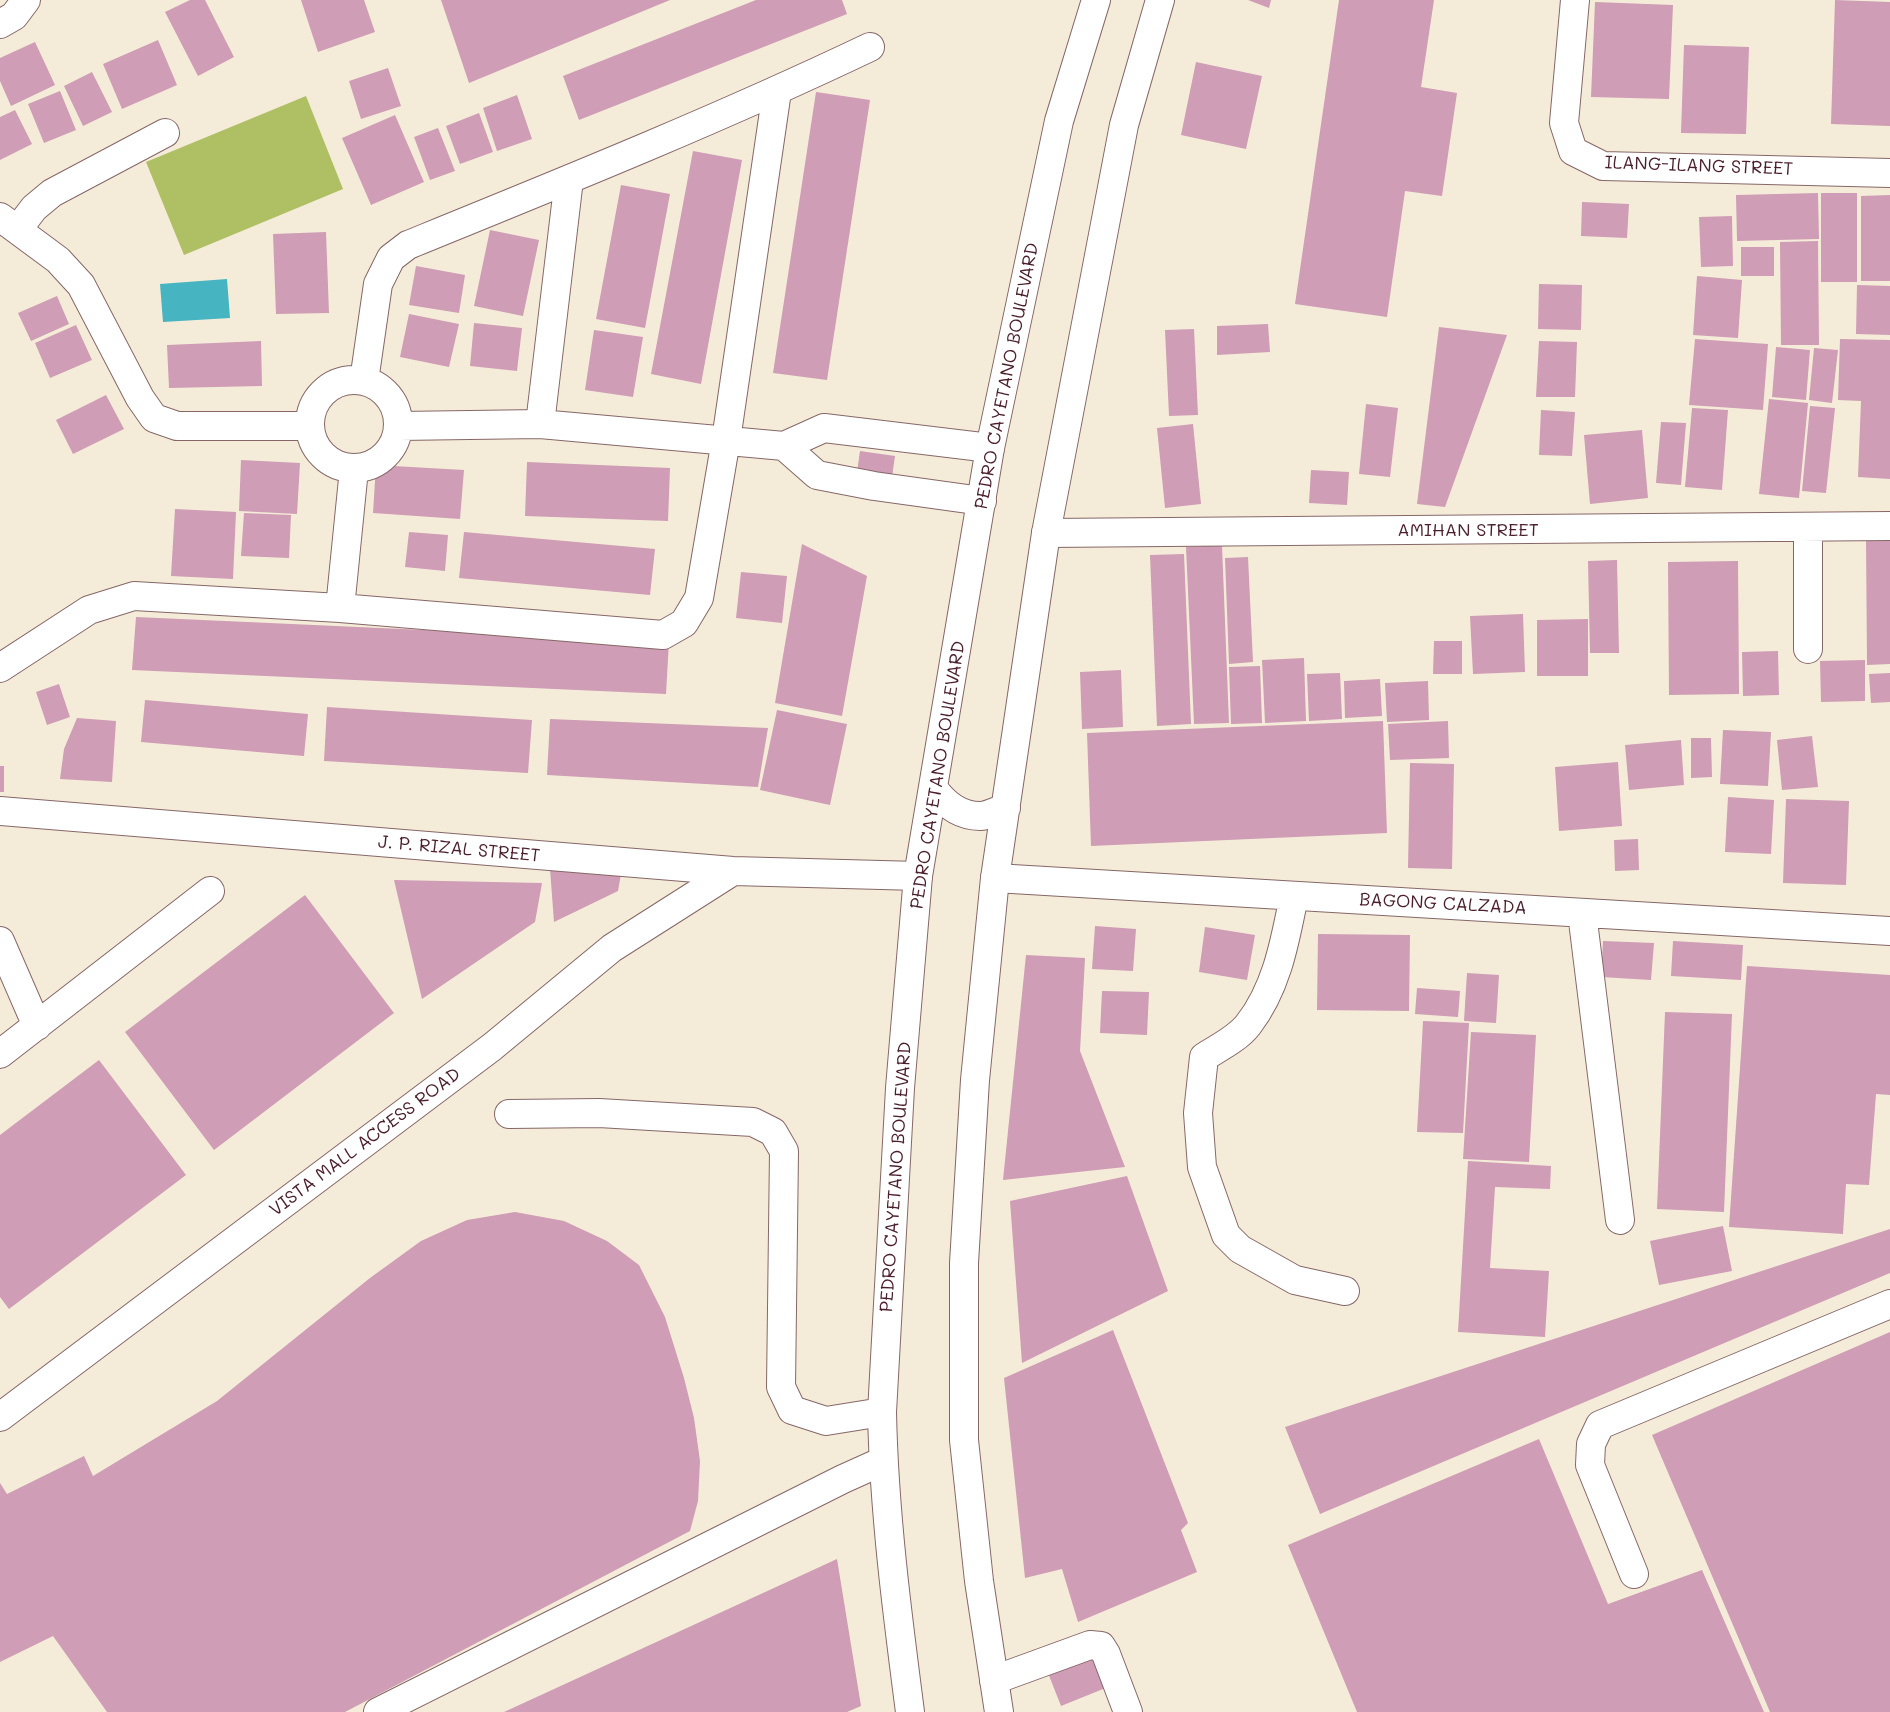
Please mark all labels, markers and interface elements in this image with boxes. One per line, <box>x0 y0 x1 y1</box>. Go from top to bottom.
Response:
street label: ILANG-ILANG STREET <box>1604 152 1794 180</box>
street label: PEDRO CAYETANO BOULEVARD <box>971 241 1043 511</box>
street label: AMIHAN STREET <box>1397 519 1539 541</box>
street label: PEDRO CAYETANO BOULEVARD <box>906 640 970 910</box>
street label: J. P. RIZAL STREET <box>377 831 541 867</box>
street label: BAGONG CALZADA <box>1359 889 1527 919</box>
street label: PEDRO CAYETANO BOULEVARD <box>876 1041 916 1313</box>
street label: VISTA MALL ACCESS ROAD <box>265 1063 465 1221</box>

